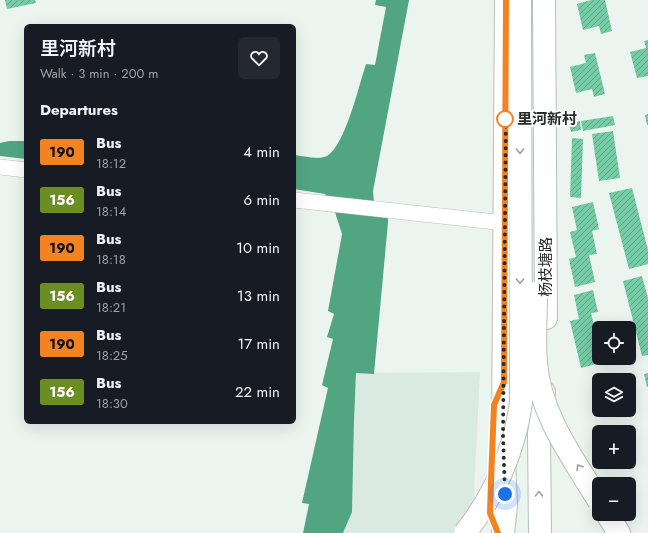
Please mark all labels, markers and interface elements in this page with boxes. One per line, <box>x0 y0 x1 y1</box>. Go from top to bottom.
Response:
text: 里河新村 <box>40 35 116 62</box>
button: heart <box>238 37 280 79</box>
text: Walk · 3 min · 200 m <box>40 64 158 83</box>
text: Departures <box>40 99 118 121</box>
place label: 里河新村 <box>517 108 577 130</box>
marker: 里河新村 <box>496 110 514 128</box>
text: Bus <box>96 132 121 154</box>
text: 4 min <box>243 141 280 163</box>
text: 190 <box>49 142 75 162</box>
one-way arrow <box>516 148 524 154</box>
text: 18:12 <box>96 154 126 173</box>
text: Bus <box>96 180 121 202</box>
text: 6 min <box>243 189 280 211</box>
text: 156 <box>49 190 75 210</box>
text: 18:14 <box>96 202 126 221</box>
text: Bus <box>96 228 121 250</box>
text: 10 min <box>236 237 280 259</box>
street label: 杨枝塘路 <box>535 237 557 297</box>
text: 190 <box>49 238 75 258</box>
text: 18:18 <box>96 250 126 269</box>
text: Bus <box>96 276 121 298</box>
one-way arrow <box>516 278 524 284</box>
text: 13 min <box>237 285 280 307</box>
text: 156 <box>49 286 75 306</box>
text: 18:21 <box>96 298 126 317</box>
map controls <box>592 321 636 521</box>
button: locate <box>592 321 636 365</box>
text: Bus <box>96 324 121 346</box>
text: 17 min <box>237 333 280 355</box>
text: 190 <box>49 334 75 354</box>
text: 18:25 <box>96 346 128 365</box>
text: Bus <box>96 372 121 394</box>
button: layers <box>592 373 636 417</box>
text: 22 min <box>235 381 280 403</box>
text: 156 <box>49 382 75 402</box>
text: 18:30 <box>96 394 128 413</box>
button: + <box>592 425 636 469</box>
one-way arrow <box>576 465 583 472</box>
button: − <box>592 477 636 521</box>
your location <box>495 484 515 504</box>
one-way arrow <box>535 491 543 497</box>

